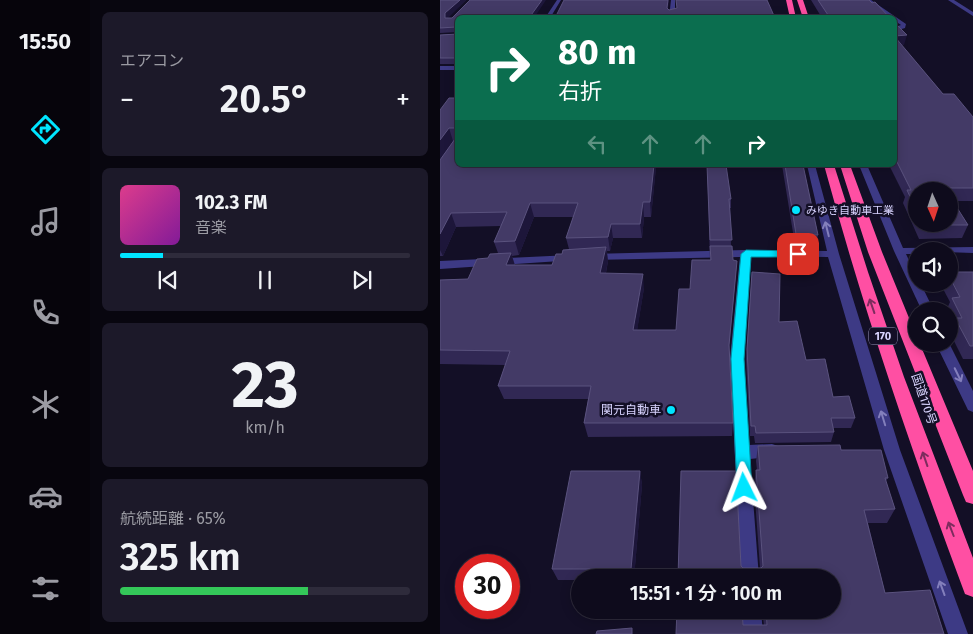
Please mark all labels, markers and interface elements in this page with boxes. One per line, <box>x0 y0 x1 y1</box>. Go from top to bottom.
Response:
text: 15:50 <box>19 28 71 55</box>
text: 80 m <box>558 31 637 73</box>
icon: right <box>475 35 540 100</box>
text: エアコン <box>120 51 184 70</box>
text: 20.5° <box>220 76 310 122</box>
text: 右折 <box>558 78 602 105</box>
text: − <box>120 83 134 116</box>
text: + <box>396 83 410 116</box>
icon: directions <box>28 112 63 147</box>
icon: left <box>583 130 611 158</box>
icon: ahead <box>636 130 664 158</box>
icon: ahead <box>689 130 717 158</box>
icon: right <box>742 130 770 158</box>
north arrow <box>908 182 958 232</box>
map controls <box>908 182 958 352</box>
text: 102.3 FM <box>195 191 268 214</box>
icon: music <box>28 204 63 239</box>
marker: みゆき自動車工業 <box>790 204 802 216</box>
place label: みゆき自動車工業 <box>806 204 894 217</box>
text: 音楽 <box>195 218 227 237</box>
one-way arrow <box>822 221 831 237</box>
pin <box>777 233 819 275</box>
icon: arrive <box>784 240 812 268</box>
button: sound <box>908 242 958 292</box>
icon: previous <box>154 266 182 294</box>
icon: pause <box>251 266 279 294</box>
icon: next <box>348 266 376 294</box>
icon: phone <box>28 295 63 330</box>
one-way arrow <box>867 298 876 314</box>
button: search <box>908 302 958 352</box>
road number: 170 <box>869 328 897 344</box>
text: 23 <box>231 346 299 424</box>
one-way arrow <box>954 367 963 382</box>
street label: 国道170号 <box>909 372 939 426</box>
icon: climate <box>28 387 63 422</box>
place label: 関元自動車 <box>601 403 661 417</box>
marker: 関元自動車 <box>665 404 677 416</box>
one-way arrow <box>877 410 887 426</box>
text: km/h <box>245 418 285 437</box>
one-way arrow <box>920 452 930 468</box>
position arrow <box>717 461 769 513</box>
icon: car <box>28 479 63 514</box>
text: 航続距離 · 65% <box>120 509 226 528</box>
one-way arrow <box>946 522 955 537</box>
text: 325 km <box>120 534 241 580</box>
speed limit sign: 30 <box>455 554 520 619</box>
icon: filters <box>28 571 63 606</box>
one-way arrow <box>937 581 946 596</box>
text: 15:51 · 1 分 · 100 m <box>630 582 782 605</box>

